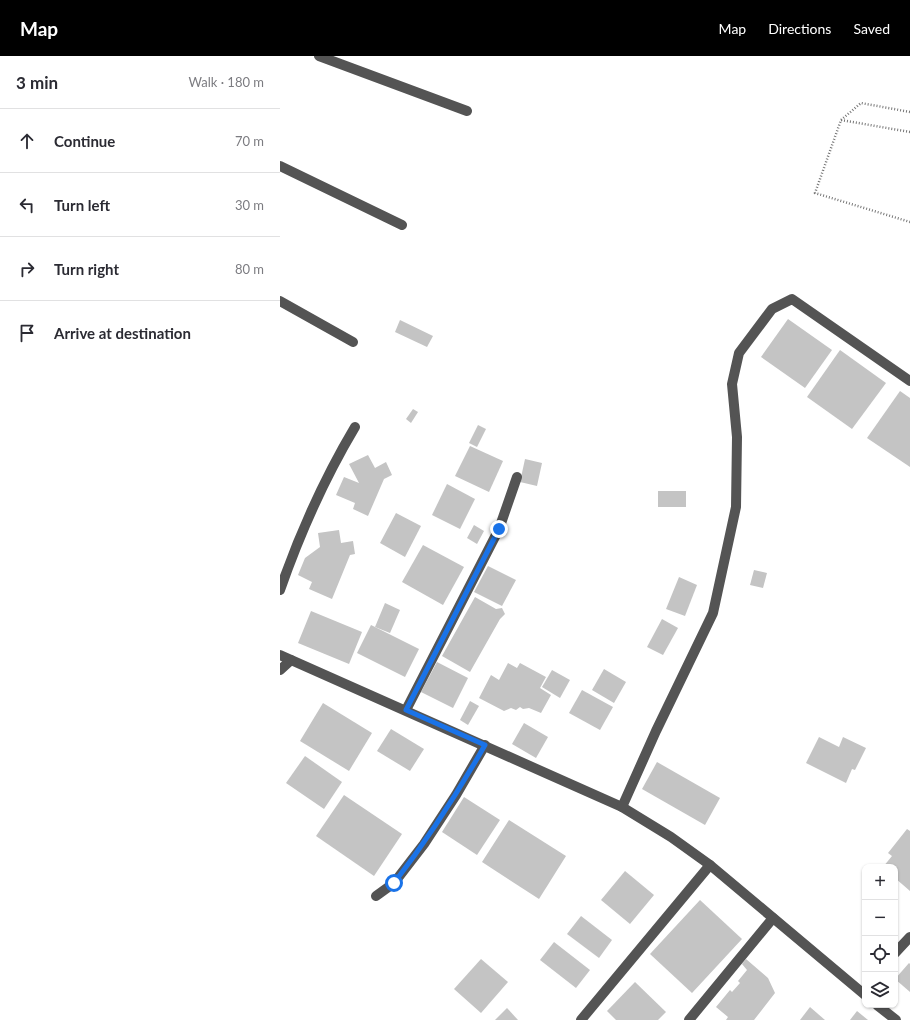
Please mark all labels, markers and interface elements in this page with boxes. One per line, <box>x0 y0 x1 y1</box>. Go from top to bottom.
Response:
text: Map <box>20 17 58 40</box>
text: Map <box>719 20 746 37</box>
text: Directions <box>768 20 831 37</box>
text: Saved <box>853 20 890 37</box>
text: 3 min <box>16 72 58 93</box>
text: Walk · 180 m <box>188 74 264 90</box>
icon: ahead <box>16 130 38 152</box>
text: Continue <box>54 132 115 150</box>
text: 70 m <box>235 133 264 149</box>
icon: left <box>16 194 38 216</box>
text: Turn left <box>54 196 110 214</box>
text: 30 m <box>235 197 264 213</box>
icon: right <box>16 258 38 280</box>
text: Turn right <box>54 260 119 278</box>
text: 80 m <box>235 261 264 277</box>
icon: arrive <box>16 322 38 344</box>
text: Arrive at destination <box>54 324 191 342</box>
route end <box>490 520 508 538</box>
map controls <box>862 864 898 1008</box>
button: + <box>862 864 898 900</box>
route start <box>385 874 403 892</box>
button: − <box>862 900 898 936</box>
button: locate <box>862 936 898 972</box>
button: layers <box>862 972 898 1008</box>

